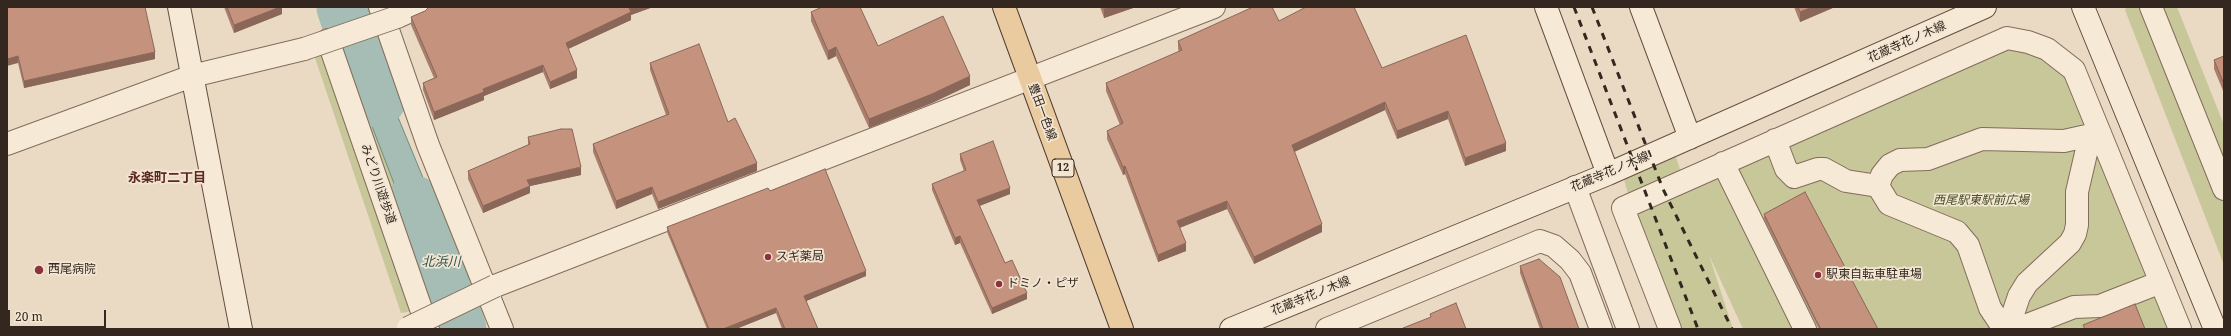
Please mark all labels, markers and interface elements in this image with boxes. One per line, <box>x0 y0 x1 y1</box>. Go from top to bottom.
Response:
street label: 花蔵寺花ノ木線 <box>1866 18 1948 66</box>
street label: 豊田一色線 <box>1025 81 1059 143</box>
street label: みどり川遊歩道 <box>358 142 398 226</box>
street label: 花蔵寺花ノ木線 <box>1569 149 1651 195</box>
road number: 12 <box>1052 159 1074 177</box>
district label: 永楽町二丁目 <box>128 170 206 186</box>
park label: 西尾駅東駅前広場 <box>1933 194 2029 208</box>
place label: スギ薬局 <box>776 250 824 264</box>
marker: スギ薬局 <box>763 252 773 262</box>
water label: 北浜川 <box>422 254 460 270</box>
place label: 西尾病院 <box>48 263 96 277</box>
marker: 西尾病院 <box>33 264 45 276</box>
place label: 駅東自転車駐車場 <box>1826 268 1922 282</box>
marker: 駅東自転車駐車場 <box>1813 270 1823 280</box>
street label: 花蔵寺花ノ木線 <box>1269 274 1353 318</box>
place label: ドミノ・ピザ <box>1007 277 1079 291</box>
marker: ドミノ・ピザ <box>994 279 1004 289</box>
scale bar <box>10 302 108 328</box>
text: 20 m <box>15 308 43 325</box>

